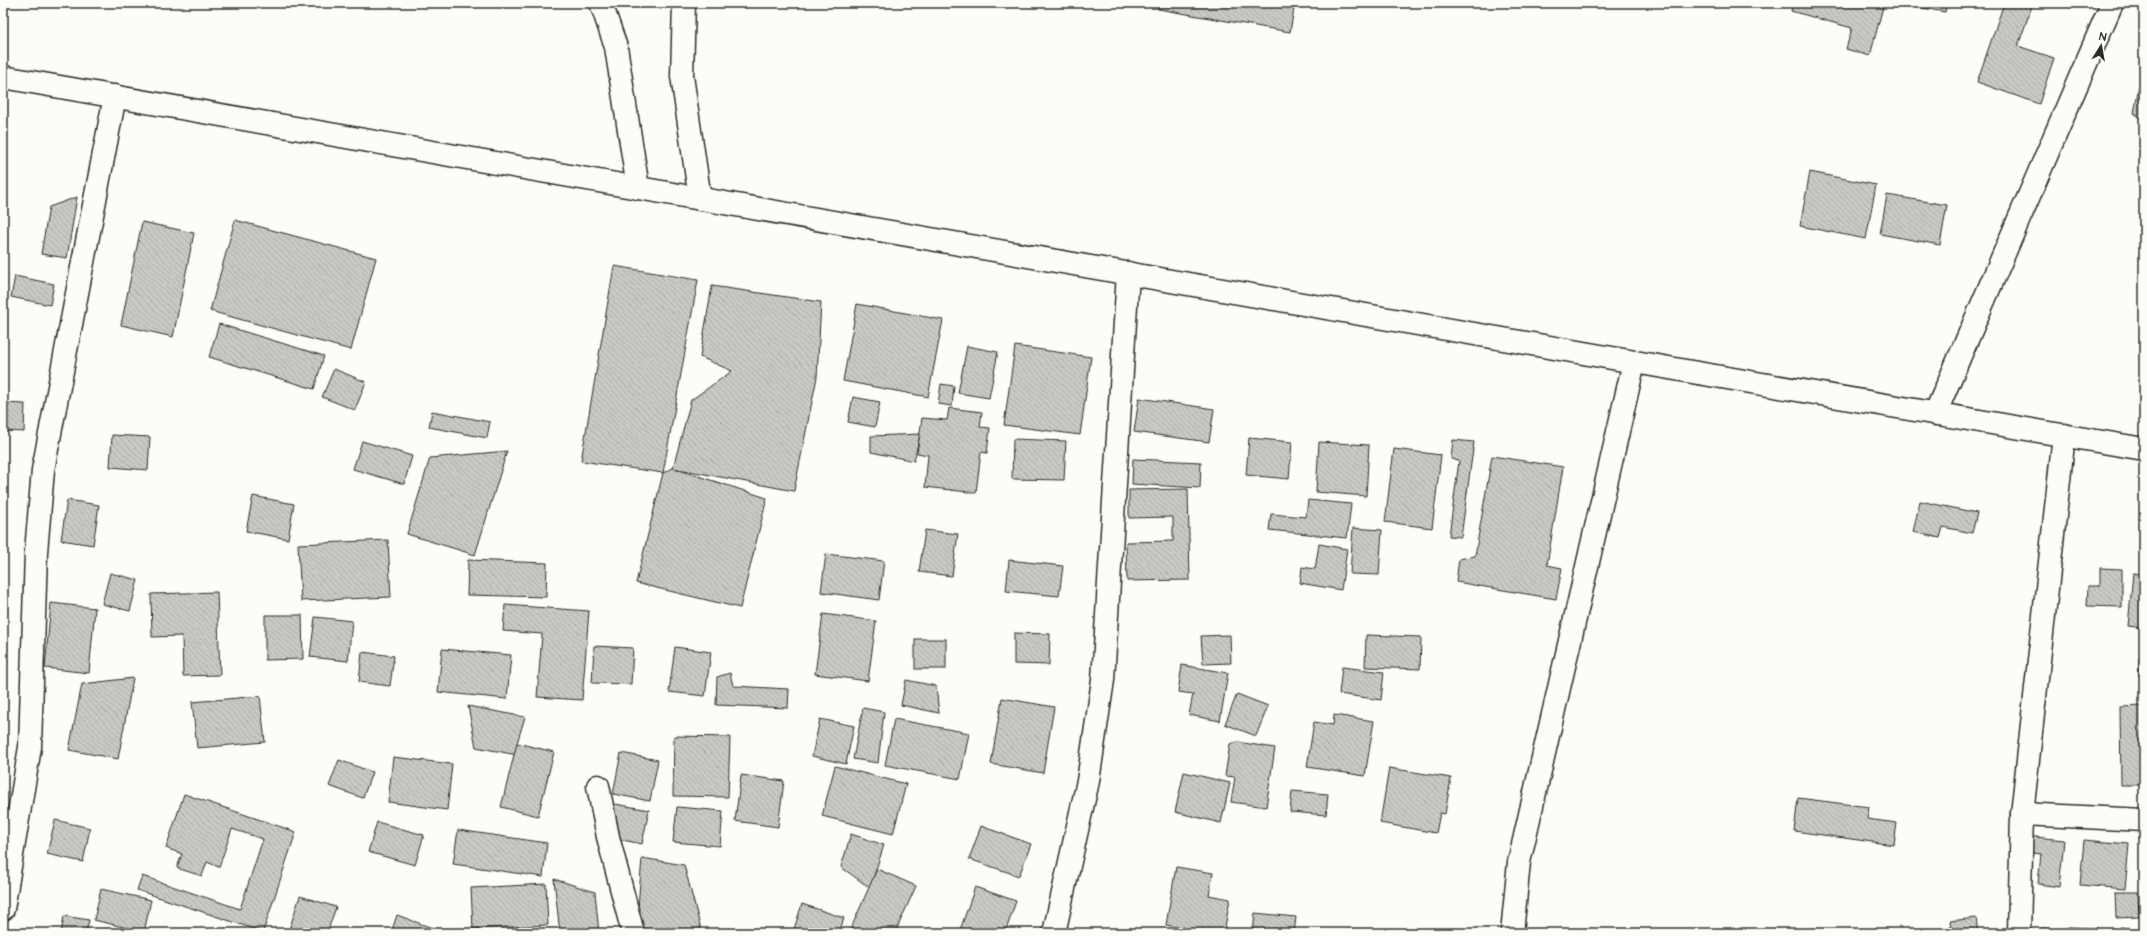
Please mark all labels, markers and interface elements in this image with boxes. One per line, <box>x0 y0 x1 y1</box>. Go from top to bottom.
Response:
north arrow <box>2081 26 2121 66</box>
text: N <box>2098 29 2108 45</box>

